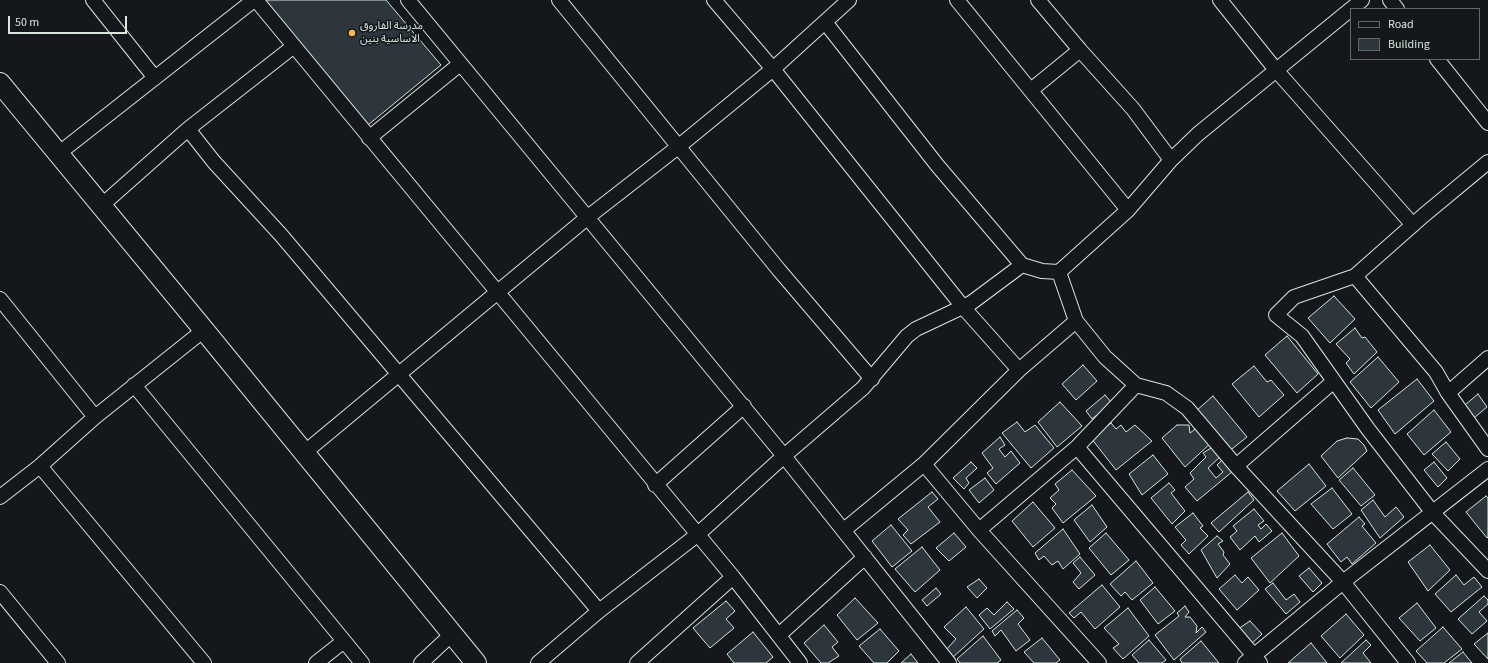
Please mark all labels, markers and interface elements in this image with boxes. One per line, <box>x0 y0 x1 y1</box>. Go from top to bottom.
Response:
scale bar <box>10 8 129 34</box>
legend <box>1350 8 1480 60</box>
text: 50 m <box>15 14 39 31</box>
text: Road <box>1388 16 1414 33</box>
place label: مدرسة الفاروق الاساسية بنين <box>360 20 423 46</box>
marker: مدرسة الفاروق الاساسية بنين <box>347 28 357 38</box>
text: Building <box>1388 36 1430 53</box>

